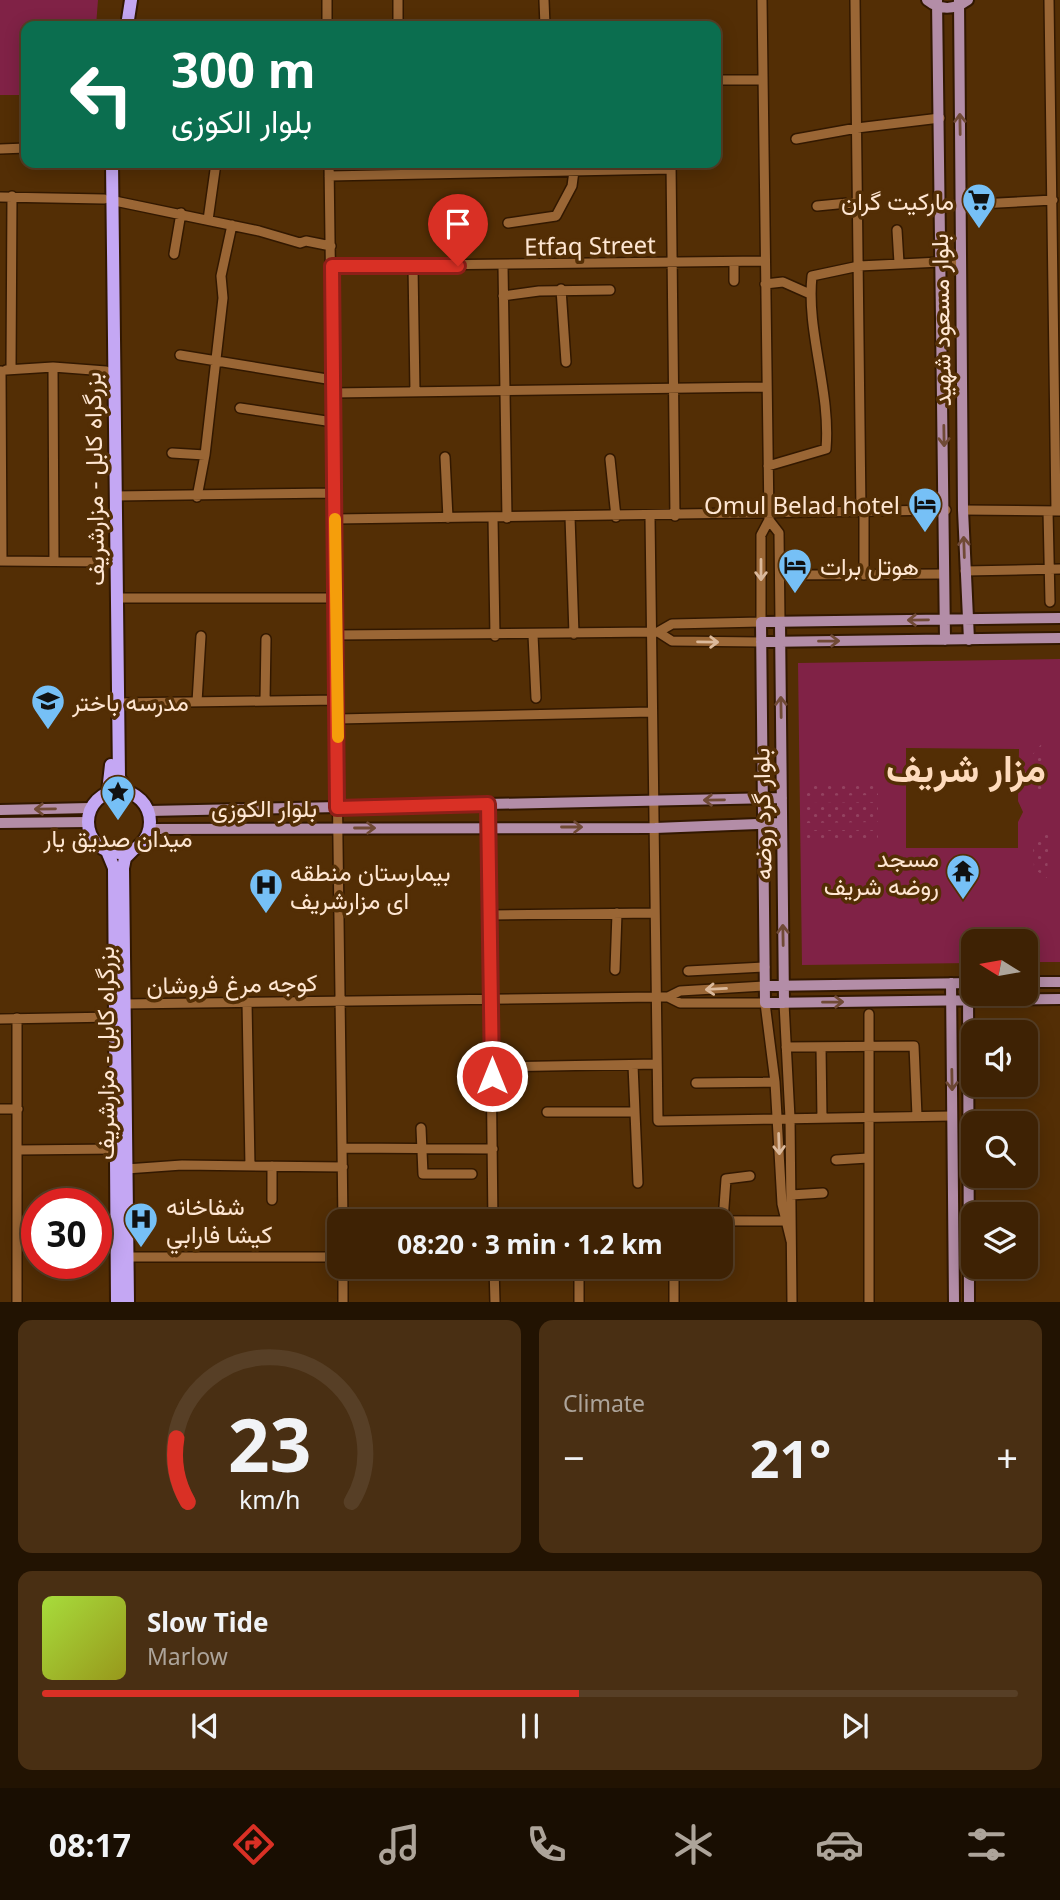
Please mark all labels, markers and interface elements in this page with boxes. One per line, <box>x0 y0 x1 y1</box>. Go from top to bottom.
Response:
text: 300 m <box>171 36 316 102</box>
icon: left <box>56 49 147 140</box>
text: بلوار الکوزی <box>171 99 312 142</box>
one-way arrow <box>953 113 966 136</box>
supermarket icon: مارکیت گران <box>960 181 998 230</box>
place label: مارکیت گران <box>841 184 954 217</box>
pin <box>428 194 488 266</box>
icon: arrive <box>439 205 477 243</box>
street label: Etfaq Street <box>524 227 656 263</box>
street label: بلوار مسعود شهید <box>922 233 958 407</box>
street label: بزرگراه کابل - مزارشریف <box>75 372 111 586</box>
one-way arrow <box>937 424 951 447</box>
hotel icon: Omul Belad hotel <box>906 485 944 534</box>
place label: Omul Belad hotel <box>704 488 900 521</box>
one-way arrow <box>957 536 971 559</box>
hotel icon: هوتل برات <box>776 546 814 595</box>
place label: هوتل برات <box>820 549 919 582</box>
one-way arrow <box>754 558 768 581</box>
one-way arrow <box>907 613 930 627</box>
one-way arrow <box>818 634 841 648</box>
one-way arrow <box>696 635 719 648</box>
school or university icon: مدرسه باختر <box>29 682 67 731</box>
place label: مدرسه باختر <box>71 685 189 718</box>
one-way arrow <box>774 696 788 719</box>
district label: مزار شريف <box>886 741 1046 793</box>
street label: بلوار گرد روضه <box>743 748 779 880</box>
place icon: میدان صدیق یار <box>99 773 137 822</box>
street label: بلوار الکوزی <box>211 791 317 824</box>
one-way arrow <box>702 793 725 807</box>
one-way arrow <box>34 802 57 816</box>
one-way arrow <box>560 820 583 834</box>
place label: میدان صدیق یار <box>42 821 193 854</box>
one-way arrow <box>353 821 376 835</box>
place label: مسجد روضه شریف <box>824 841 939 902</box>
temple icon: مسجد روضه شریف <box>944 852 982 901</box>
place label: بیمارستان منطقه ای مزارشریف <box>290 855 451 916</box>
hospital icon: بیمارستان منطقه ای مزارشریف <box>247 866 285 915</box>
one-way arrow <box>776 923 790 946</box>
north arrow <box>961 929 1038 1006</box>
map controls <box>961 929 1038 1279</box>
street label: بزرگراه کابل - مزارشریف <box>88 946 121 1160</box>
street label: كوجه مرغ فروشان <box>146 965 318 1002</box>
one-way arrow <box>704 982 727 995</box>
one-way arrow <box>822 995 845 1009</box>
button: sound <box>961 1020 1038 1097</box>
position arrow <box>455 1039 529 1113</box>
one-way arrow <box>945 1069 959 1092</box>
button: search <box>961 1111 1038 1188</box>
one-way arrow <box>772 1132 785 1155</box>
speed limit sign: 30 <box>21 1188 112 1279</box>
place label: شفاخانه كيشا فارابي <box>166 1189 272 1254</box>
hospital icon: شفاخانه كيشا فارابي <box>122 1200 160 1249</box>
button: layers <box>961 1202 1038 1279</box>
text: 08:20 · 3 min · 1.2 km <box>397 1226 663 1262</box>
text: Climate <box>563 1387 645 1419</box>
text: 23 <box>228 1395 311 1494</box>
text: 21° <box>750 1422 831 1493</box>
text: − <box>563 1431 585 1483</box>
text: + <box>996 1431 1018 1483</box>
text: km/h <box>239 1482 300 1516</box>
text: Slow Tide <box>147 1604 269 1640</box>
text: Marlow <box>147 1640 228 1672</box>
icon: previous <box>186 1707 224 1745</box>
icon: pause <box>511 1707 549 1745</box>
icon: next <box>836 1707 874 1745</box>
icon: directions <box>229 1820 278 1869</box>
icon: music <box>375 1820 424 1869</box>
icon: phone <box>522 1820 571 1869</box>
icon: climate <box>669 1820 718 1869</box>
icon: car <box>815 1820 864 1869</box>
icon: filters <box>962 1820 1011 1869</box>
text: 08:17 <box>49 1823 131 1866</box>

